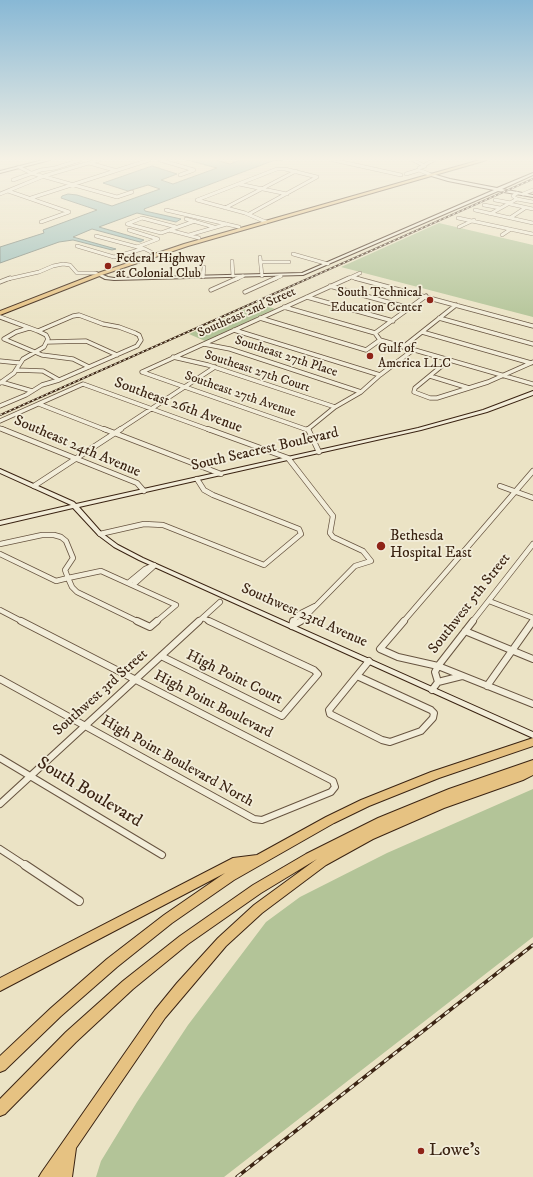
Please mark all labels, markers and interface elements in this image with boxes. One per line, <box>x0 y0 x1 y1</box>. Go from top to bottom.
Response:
place label: Federal Highway at Colonial Club <box>116 251 205 282</box>
marker: Federal Highway at Colonial Club <box>103 261 113 271</box>
street label: Southeast 2nd Street <box>196 284 298 342</box>
place label: South Technical Education Center <box>330 285 422 316</box>
marker: South Technical Education Center <box>425 295 435 305</box>
street label: Southeast 27th Place <box>233 333 339 381</box>
place label: Gulf of America LLC <box>378 341 451 372</box>
street label: Southeast 27th Court <box>203 348 311 396</box>
marker: Gulf of America LLC <box>365 351 375 361</box>
street label: Southeast 27th Avenue <box>182 369 298 421</box>
street label: Southeast 26th Avenue <box>112 374 244 438</box>
street label: Southeast 24th Avenue <box>11 412 143 482</box>
street label: South Seacrest Boulevard <box>190 424 340 476</box>
place label: Bethesda Hospital East <box>390 528 472 563</box>
marker: Bethesda Hospital East <box>375 540 387 552</box>
street label: Southwest 5th Street <box>425 550 515 658</box>
street label: Southwest 23rd Avenue <box>238 580 370 652</box>
street label: Southwest 3rd Street <box>50 646 152 740</box>
street label: High Point Court <box>183 647 285 709</box>
street label: High Point Boulevard <box>151 667 275 743</box>
street label: High Point Boulevard North <box>98 713 256 811</box>
street label: South Boulevard <box>33 753 145 833</box>
place label: Lowe's <box>429 1140 480 1162</box>
marker: Lowe's <box>416 1146 426 1156</box>

